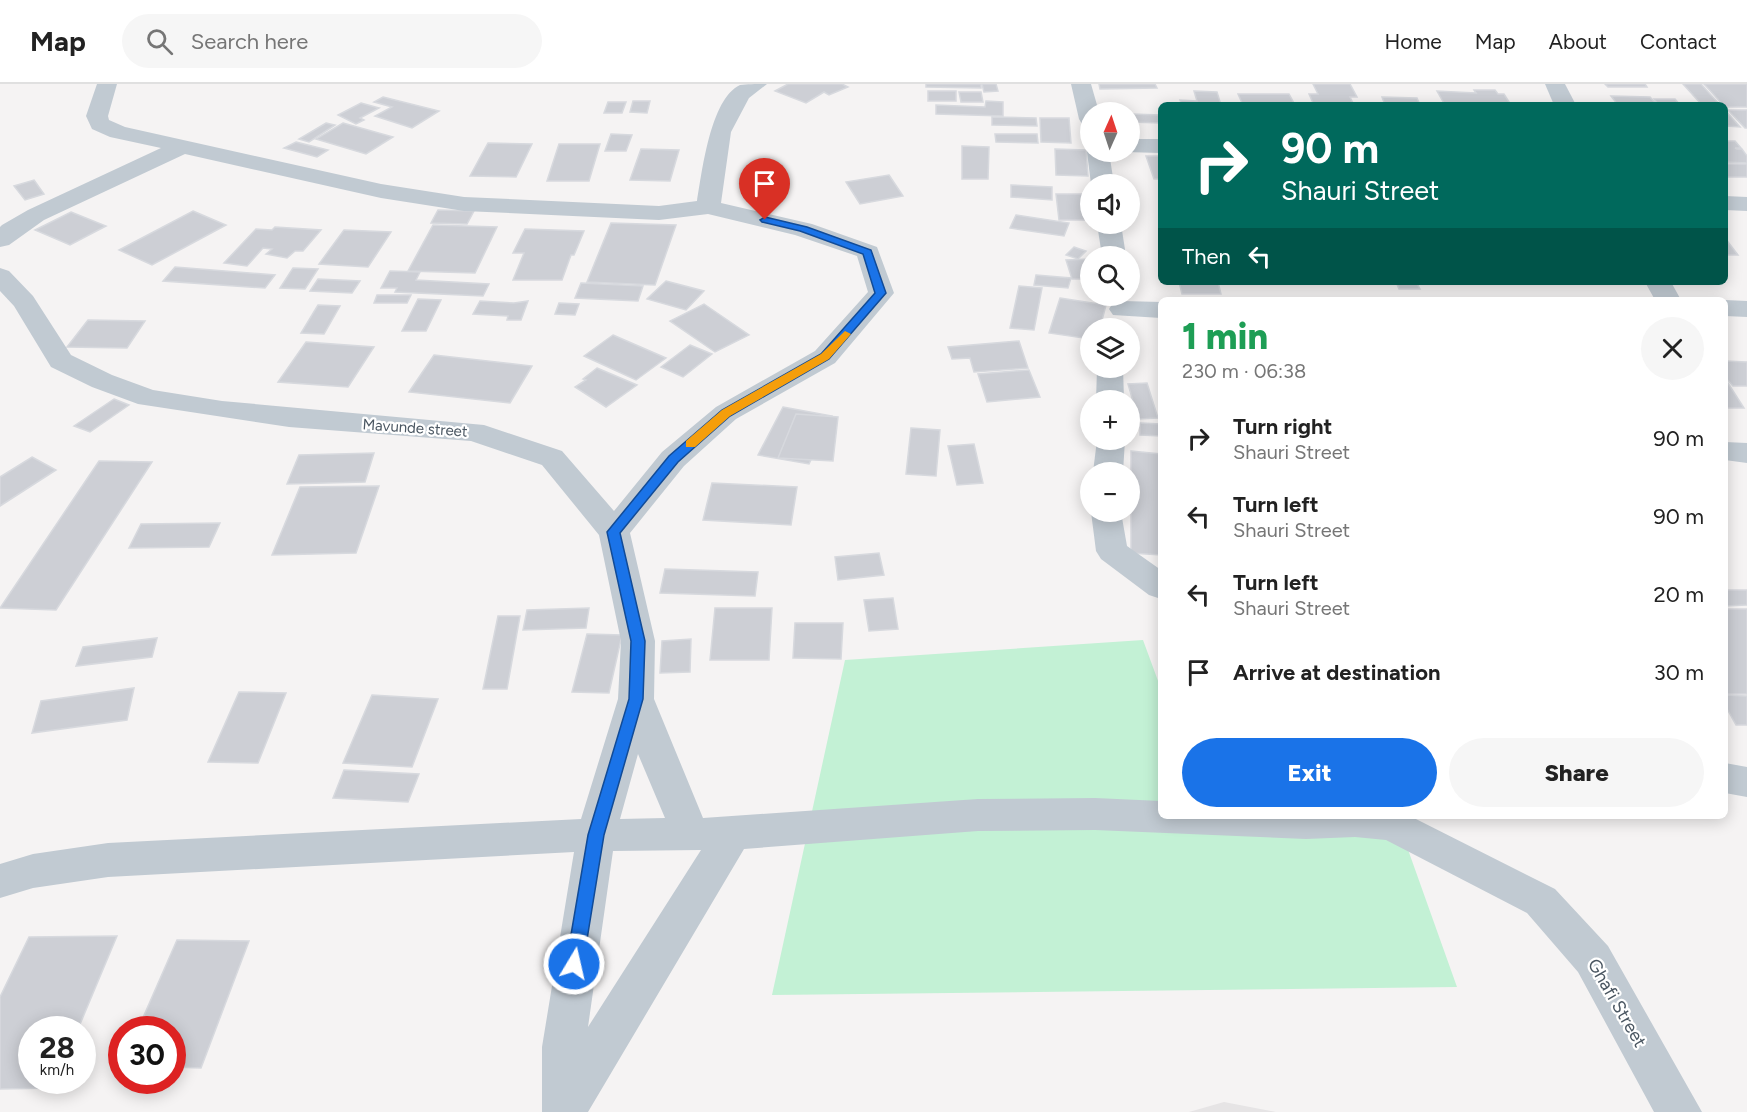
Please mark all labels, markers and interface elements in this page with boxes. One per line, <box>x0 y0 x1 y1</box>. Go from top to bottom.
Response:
search box <box>122 14 542 68</box>
text: Map <box>30 24 86 58</box>
icon: search <box>143 25 176 58</box>
text: Search here <box>191 28 308 55</box>
text: Home <box>1385 29 1442 54</box>
text: Map <box>1475 29 1516 54</box>
text: About <box>1549 29 1607 54</box>
text: Contact <box>1640 29 1717 54</box>
north arrow <box>1080 102 1140 162</box>
map controls <box>1080 102 1140 522</box>
text: 90 m <box>1281 123 1379 174</box>
icon: right <box>1182 126 1260 204</box>
pin <box>739 158 790 220</box>
icon: arrive <box>748 167 781 200</box>
button: sound <box>1080 174 1140 234</box>
text: Shauri Street <box>1281 174 1439 207</box>
icon: left <box>1243 240 1276 273</box>
text: Then <box>1182 243 1231 270</box>
button: search <box>1080 246 1140 306</box>
text: 1 min <box>1182 315 1268 358</box>
button: close <box>1641 317 1704 380</box>
button: layers <box>1080 318 1140 378</box>
text: 230 m · 06:38 <box>1182 359 1306 383</box>
button: + <box>1080 390 1140 450</box>
text: Turn right <box>1233 413 1332 440</box>
street label: Mavunde street <box>362 415 468 441</box>
icon: right <box>1182 422 1215 455</box>
text: 90 m <box>1653 425 1704 452</box>
text: Shauri Street <box>1233 440 1350 464</box>
button: − <box>1080 462 1140 522</box>
text: Turn left <box>1233 491 1319 518</box>
icon: left <box>1182 500 1215 533</box>
text: 90 m <box>1653 503 1704 530</box>
text: Shauri Street <box>1233 518 1350 542</box>
text: Turn left <box>1233 569 1319 596</box>
icon: left <box>1182 578 1215 611</box>
text: 20 m <box>1653 581 1704 608</box>
text: Shauri Street <box>1233 596 1350 620</box>
icon: arrive <box>1182 656 1215 689</box>
text: Arrive at destination <box>1233 659 1441 686</box>
text: 30 m <box>1654 659 1704 686</box>
button: Exit <box>1182 738 1437 807</box>
button: Share <box>1449 738 1704 807</box>
position arrow <box>542 932 606 996</box>
street label: Ghafi Street <box>1583 955 1651 1051</box>
speed limit sign: 30 <box>108 1016 186 1094</box>
text: 28 <box>39 1029 75 1066</box>
text: km/h <box>40 1061 74 1079</box>

